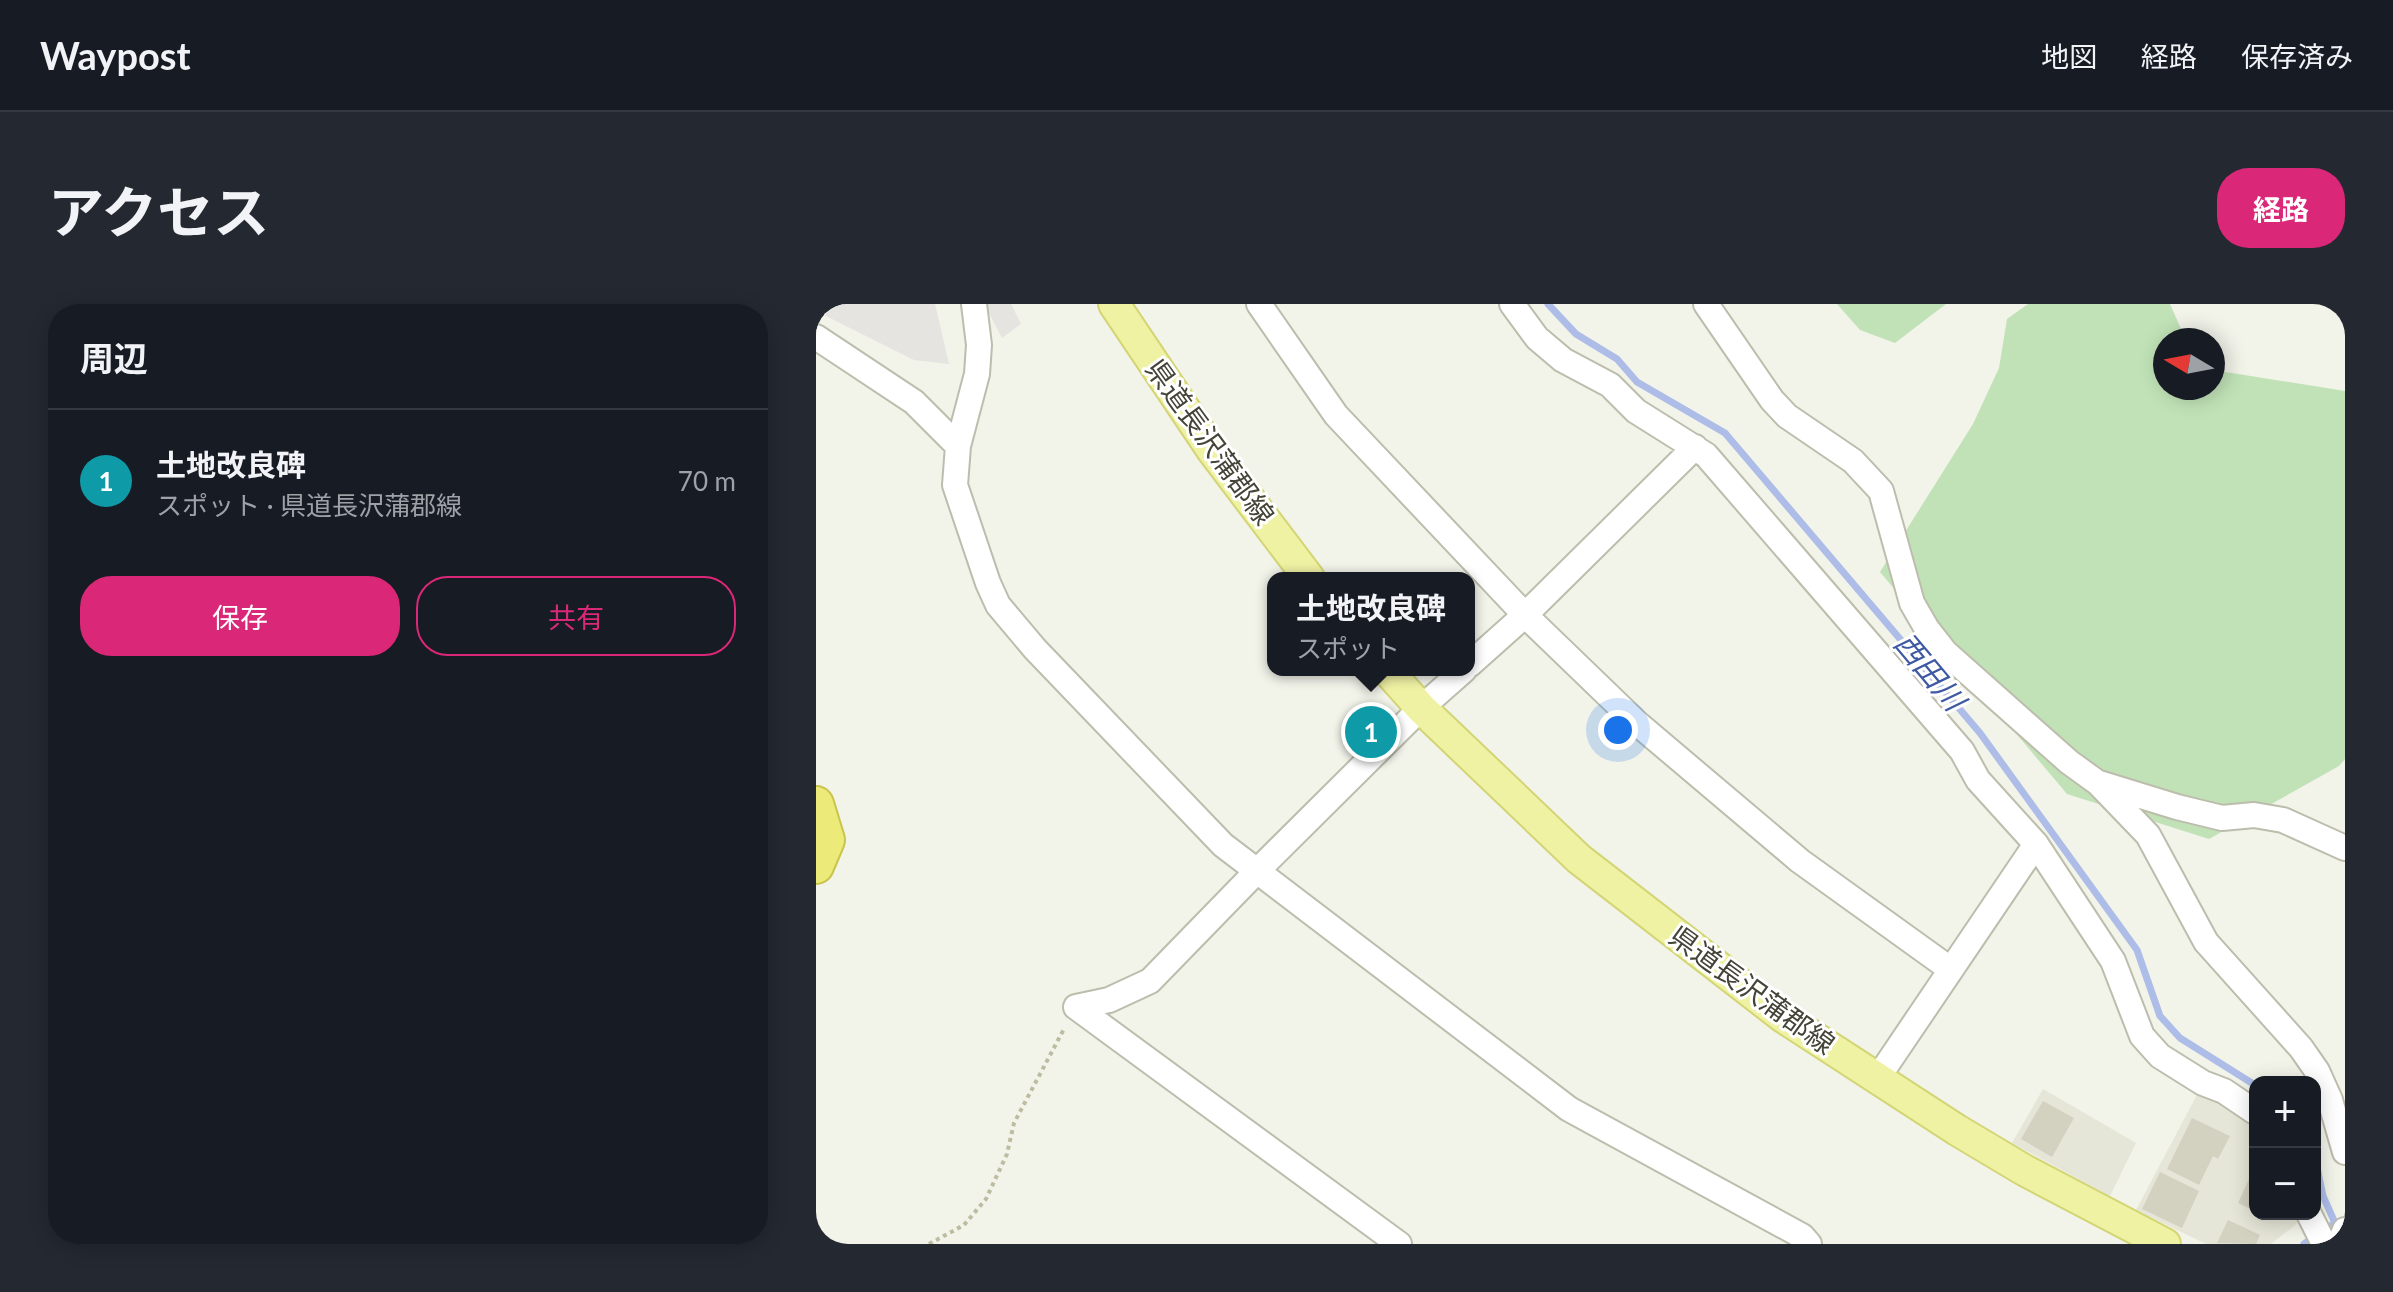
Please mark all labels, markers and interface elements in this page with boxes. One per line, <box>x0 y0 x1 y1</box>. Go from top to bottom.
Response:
text: Waypost <box>40 32 191 78</box>
text: 地図 <box>2041 39 2097 73</box>
text: 経路 <box>2141 39 2197 73</box>
text: 保存済み <box>2241 39 2353 73</box>
button: 経路 <box>2217 168 2345 248</box>
text: アクセス <box>48 178 269 245</box>
north arrow <box>2153 328 2225 400</box>
text: 周辺 <box>80 337 148 378</box>
street label: 県道長沢蒲郡線 <box>1139 352 1282 531</box>
text: 土地改良碑 <box>156 446 306 482</box>
text: 1 <box>98 465 114 497</box>
text: 70 m <box>678 465 736 497</box>
text: スポット · 県道長沢蒲郡線 <box>156 489 462 521</box>
popup <box>1267 572 1475 676</box>
button: 保存 <box>80 576 400 656</box>
button: 共有 <box>416 576 736 656</box>
text: 土地改良碑 <box>1296 589 1446 625</box>
water label: 西田川 <box>1888 625 1975 719</box>
text: スポット <box>1296 632 1400 664</box>
pin: 1 <box>1345 702 1397 762</box>
your location <box>1598 710 1638 750</box>
street label: 県道長沢蒲郡線 <box>1663 918 1842 1061</box>
map controls <box>2249 1076 2321 1220</box>
button: + <box>2249 1076 2321 1148</box>
button: − <box>2249 1148 2321 1220</box>

